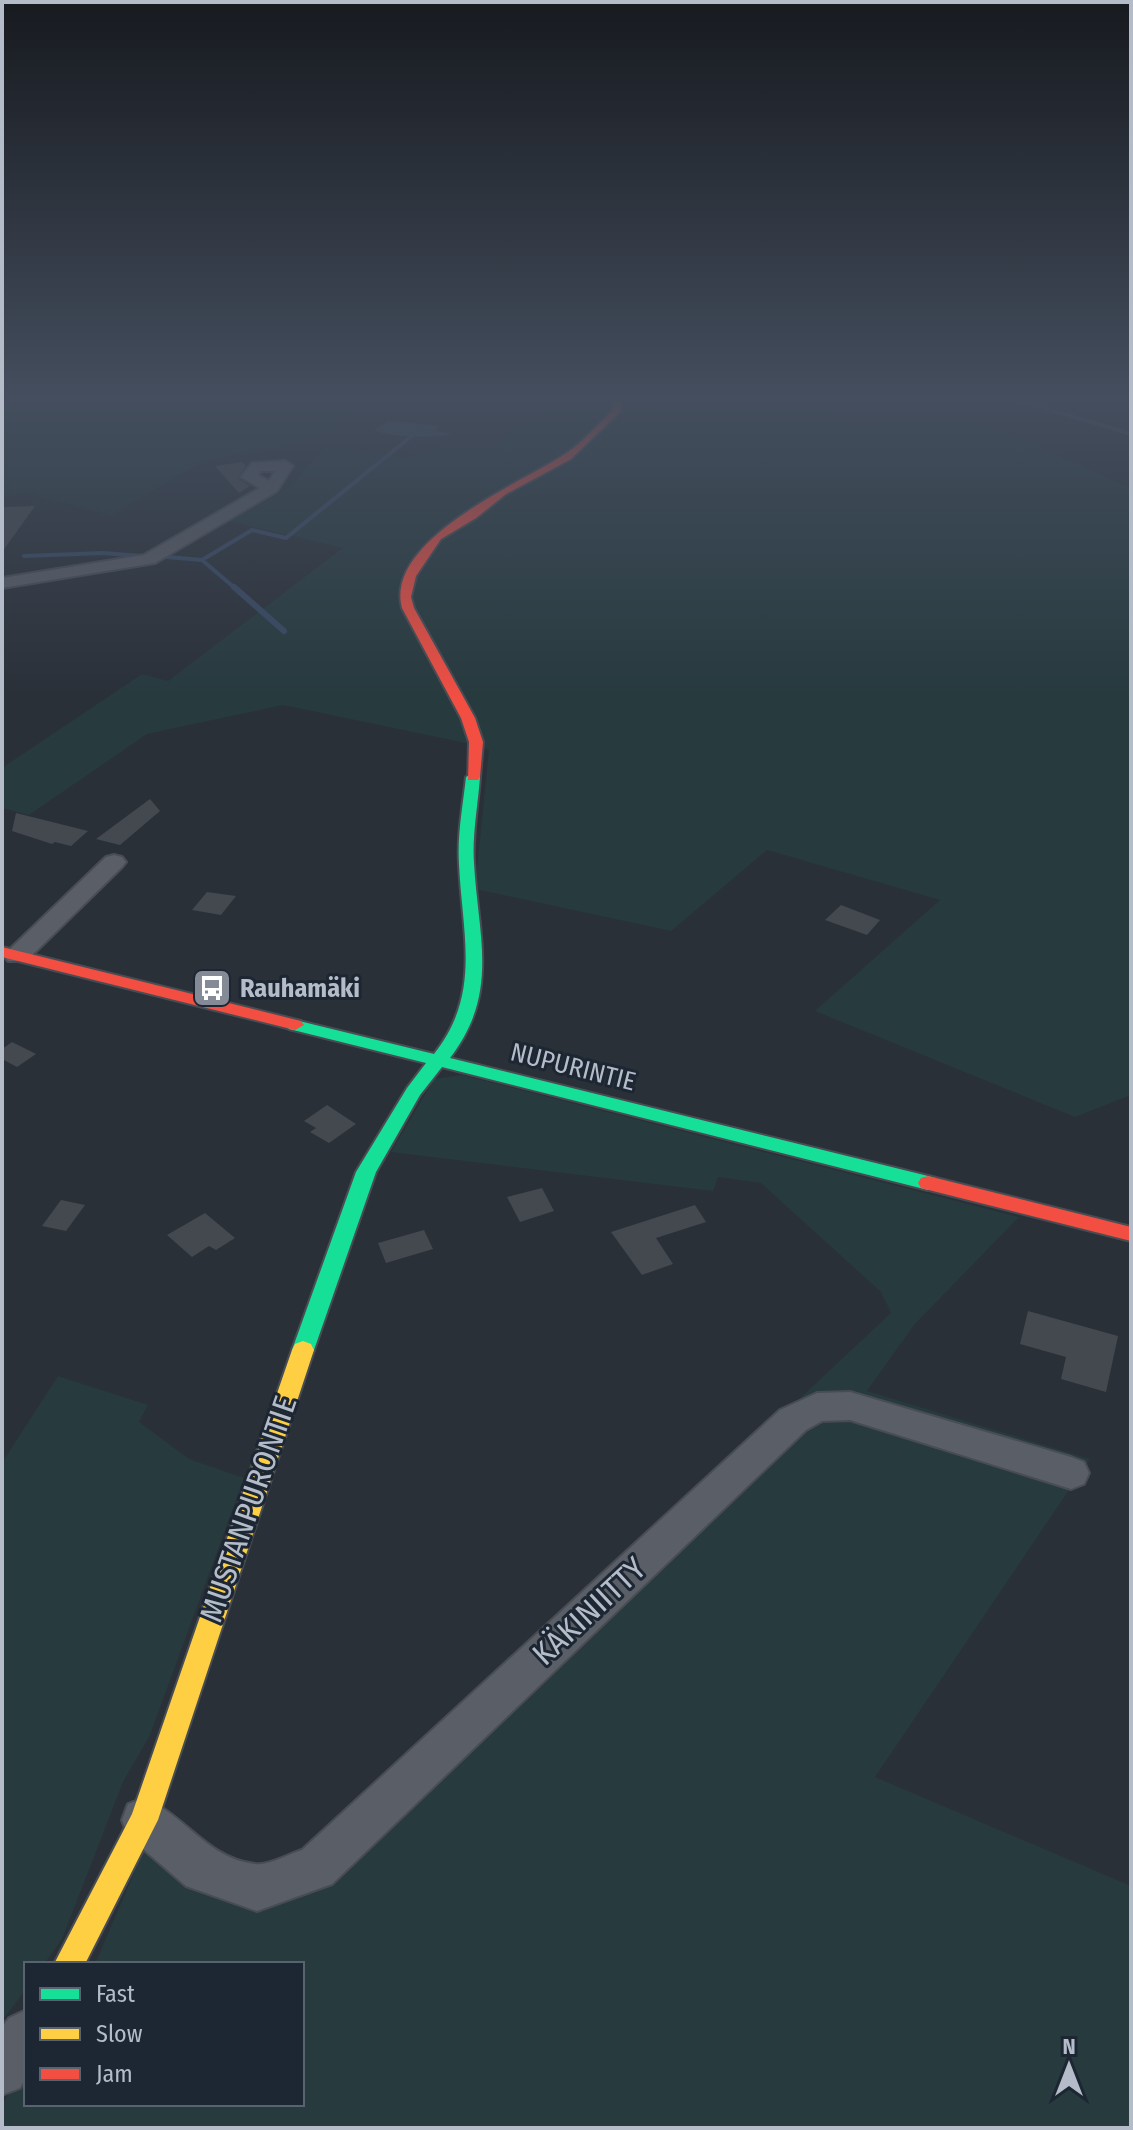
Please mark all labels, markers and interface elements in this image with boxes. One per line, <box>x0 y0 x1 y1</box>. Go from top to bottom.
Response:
bus stop icon: Rauhamäki <box>191 967 233 1009</box>
place label: Rauhamäki <box>240 973 360 1004</box>
street label: NUPURINTIE <box>507 1037 639 1097</box>
street label: MUSTANPURONTIE <box>192 1391 304 1627</box>
street label: KÄKINIITTY <box>525 1549 653 1673</box>
legend <box>24 1962 304 2106</box>
text: Fast <box>96 1980 135 2008</box>
text: Slow <box>96 2020 143 2048</box>
north arrow <box>1029 2026 1109 2106</box>
text: N <box>1062 2033 1076 2060</box>
text: Jam <box>96 2060 133 2088</box>

